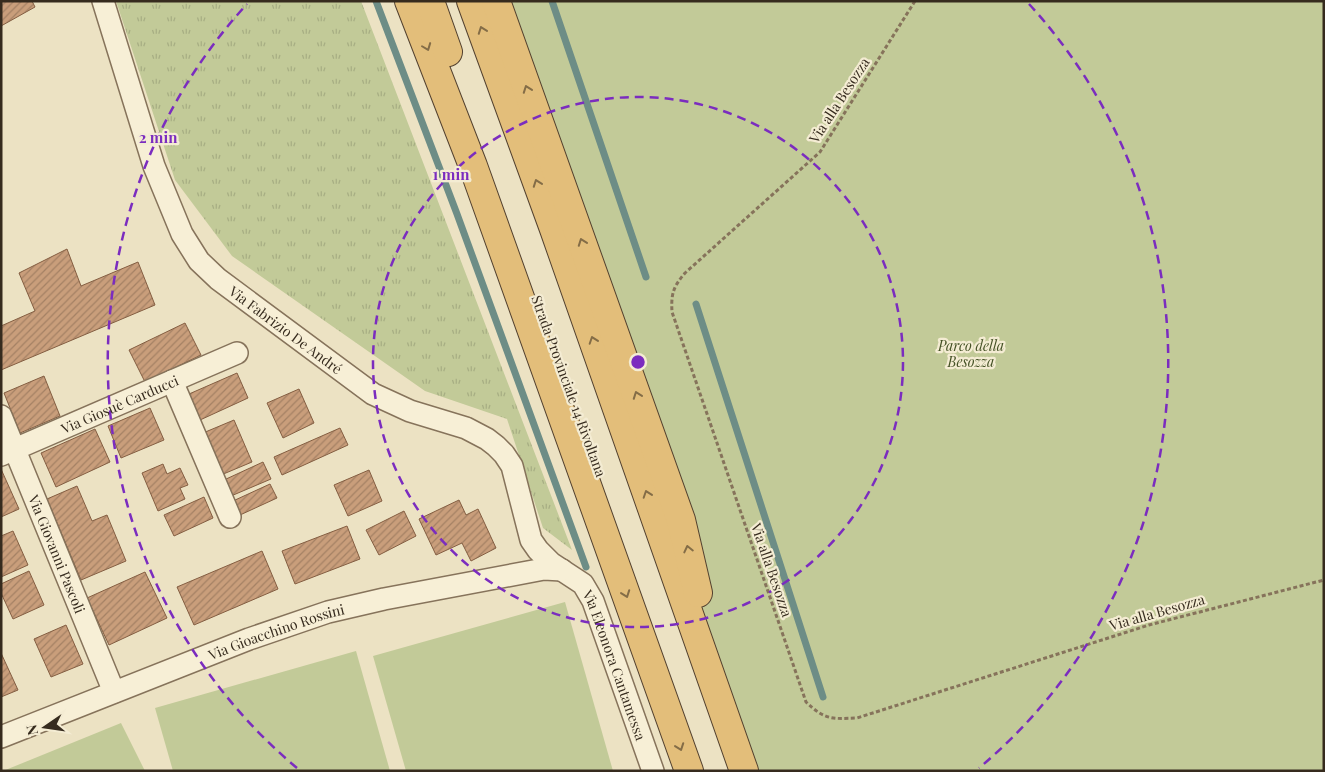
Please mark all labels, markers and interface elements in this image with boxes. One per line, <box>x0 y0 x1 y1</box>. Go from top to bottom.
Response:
one-way arrow <box>478 27 488 35</box>
one-way arrow <box>421 42 431 50</box>
street label: Via alla Besozza <box>804 54 874 147</box>
one-way arrow <box>523 86 533 94</box>
text: 2 min <box>139 127 178 147</box>
text: 1 min <box>433 164 470 184</box>
one-way arrow <box>533 179 543 188</box>
one-way arrow <box>578 239 588 247</box>
street label: Via Fabrizio De André <box>225 281 346 378</box>
street label: Strada Provinciale 14 Rivoltana <box>527 293 611 479</box>
one-way arrow <box>589 336 599 345</box>
park label: Parco della Besozza <box>937 336 1004 371</box>
centre of rings <box>629 353 647 371</box>
street label: Via Giosuè Carducci <box>57 370 181 438</box>
one-way arrow <box>632 392 642 400</box>
one-way arrow <box>643 490 653 498</box>
street label: Via Giovanni Pascoli <box>24 491 90 616</box>
street label: Via alla Besozza <box>747 520 797 620</box>
one-way arrow <box>683 545 694 554</box>
street label: Via Eleonora Cantamessa <box>578 585 651 743</box>
one-way arrow <box>620 589 630 598</box>
street label: Via alla Besozza <box>1106 589 1207 635</box>
street label: Via Gioacchino Rossini <box>204 599 346 664</box>
north arrow <box>20 702 70 752</box>
text: N <box>21 723 42 737</box>
one-way arrow <box>674 742 684 751</box>

